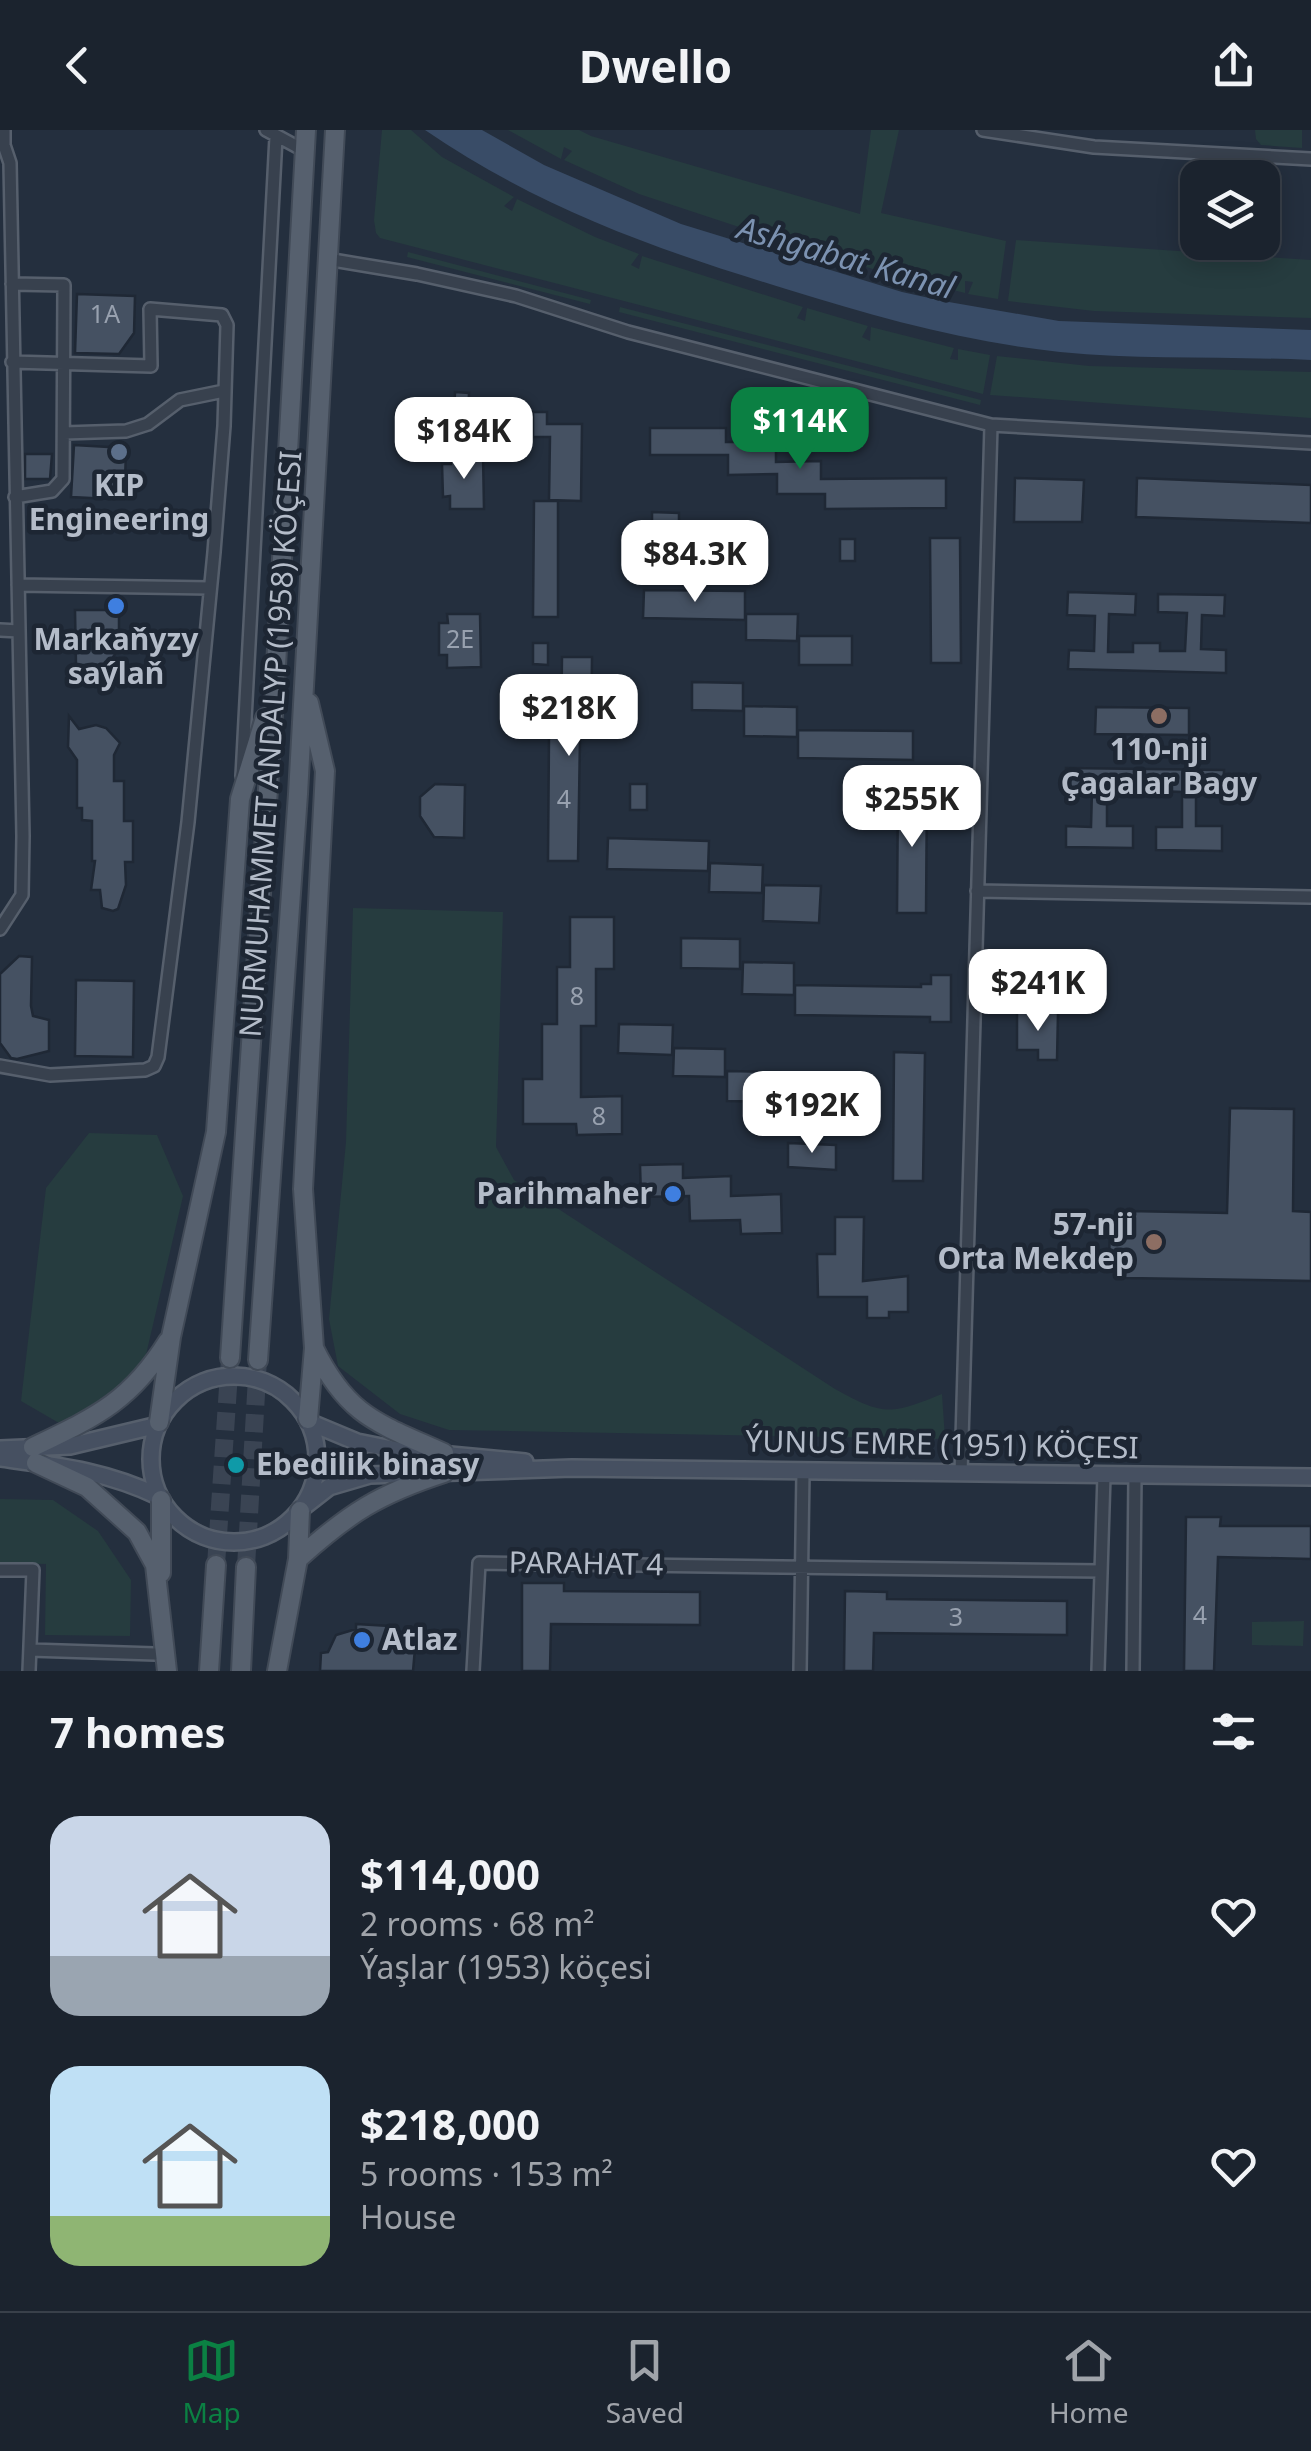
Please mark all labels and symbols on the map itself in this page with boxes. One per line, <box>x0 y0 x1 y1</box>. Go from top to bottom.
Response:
water label: Ashgabat Kanal <box>731 204 961 308</box>
house number: 1A <box>90 296 120 330</box>
pin: $114K <box>730 387 870 472</box>
pin: $184K <box>394 397 534 482</box>
marker: KIP Engineering <box>108 441 130 463</box>
street label: NURMUHAMMET ANDALYP (1958) KÖÇESI <box>229 449 310 1039</box>
place label: KIP Engineering <box>29 464 209 539</box>
pin: $84.3K <box>614 520 776 605</box>
marker: Markaňyzy saýlaň <box>105 595 127 617</box>
place label: Markaňyzy saýlaň <box>34 618 199 693</box>
house number: 2E <box>446 621 474 655</box>
pin: $218K <box>499 674 639 759</box>
marker: 110-nji Çagalar Bagy <box>1148 705 1170 727</box>
place label: 110-nji Çagalar Bagy <box>1061 728 1258 803</box>
pin: $255K <box>842 765 982 850</box>
house number: 4 <box>557 781 571 815</box>
pin: $241K <box>968 949 1108 1034</box>
house number: 8 <box>570 978 584 1012</box>
pin: $192K <box>742 1071 882 1156</box>
house number: 8 <box>592 1098 606 1132</box>
place label: Parihmaher <box>476 1172 654 1213</box>
marker: Parihmaher <box>662 1183 684 1205</box>
place label: 57-nji Orta Mekdep <box>937 1203 1134 1278</box>
marker: 57-nji Orta Mekdep <box>1143 1231 1165 1253</box>
street label: ÝUNUS EMRE (1951) KÖÇESI <box>745 1420 1139 1467</box>
place label: Ebedilik binasy <box>256 1443 480 1484</box>
marker: Ebedilik binasy <box>225 1454 247 1476</box>
street label: PARAHAT 4 <box>508 1541 664 1584</box>
house number: 4 <box>1193 1597 1207 1631</box>
house number: 3 <box>949 1599 963 1633</box>
place label: Atlaz <box>382 1618 457 1659</box>
marker: Atlaz <box>351 1629 373 1651</box>

